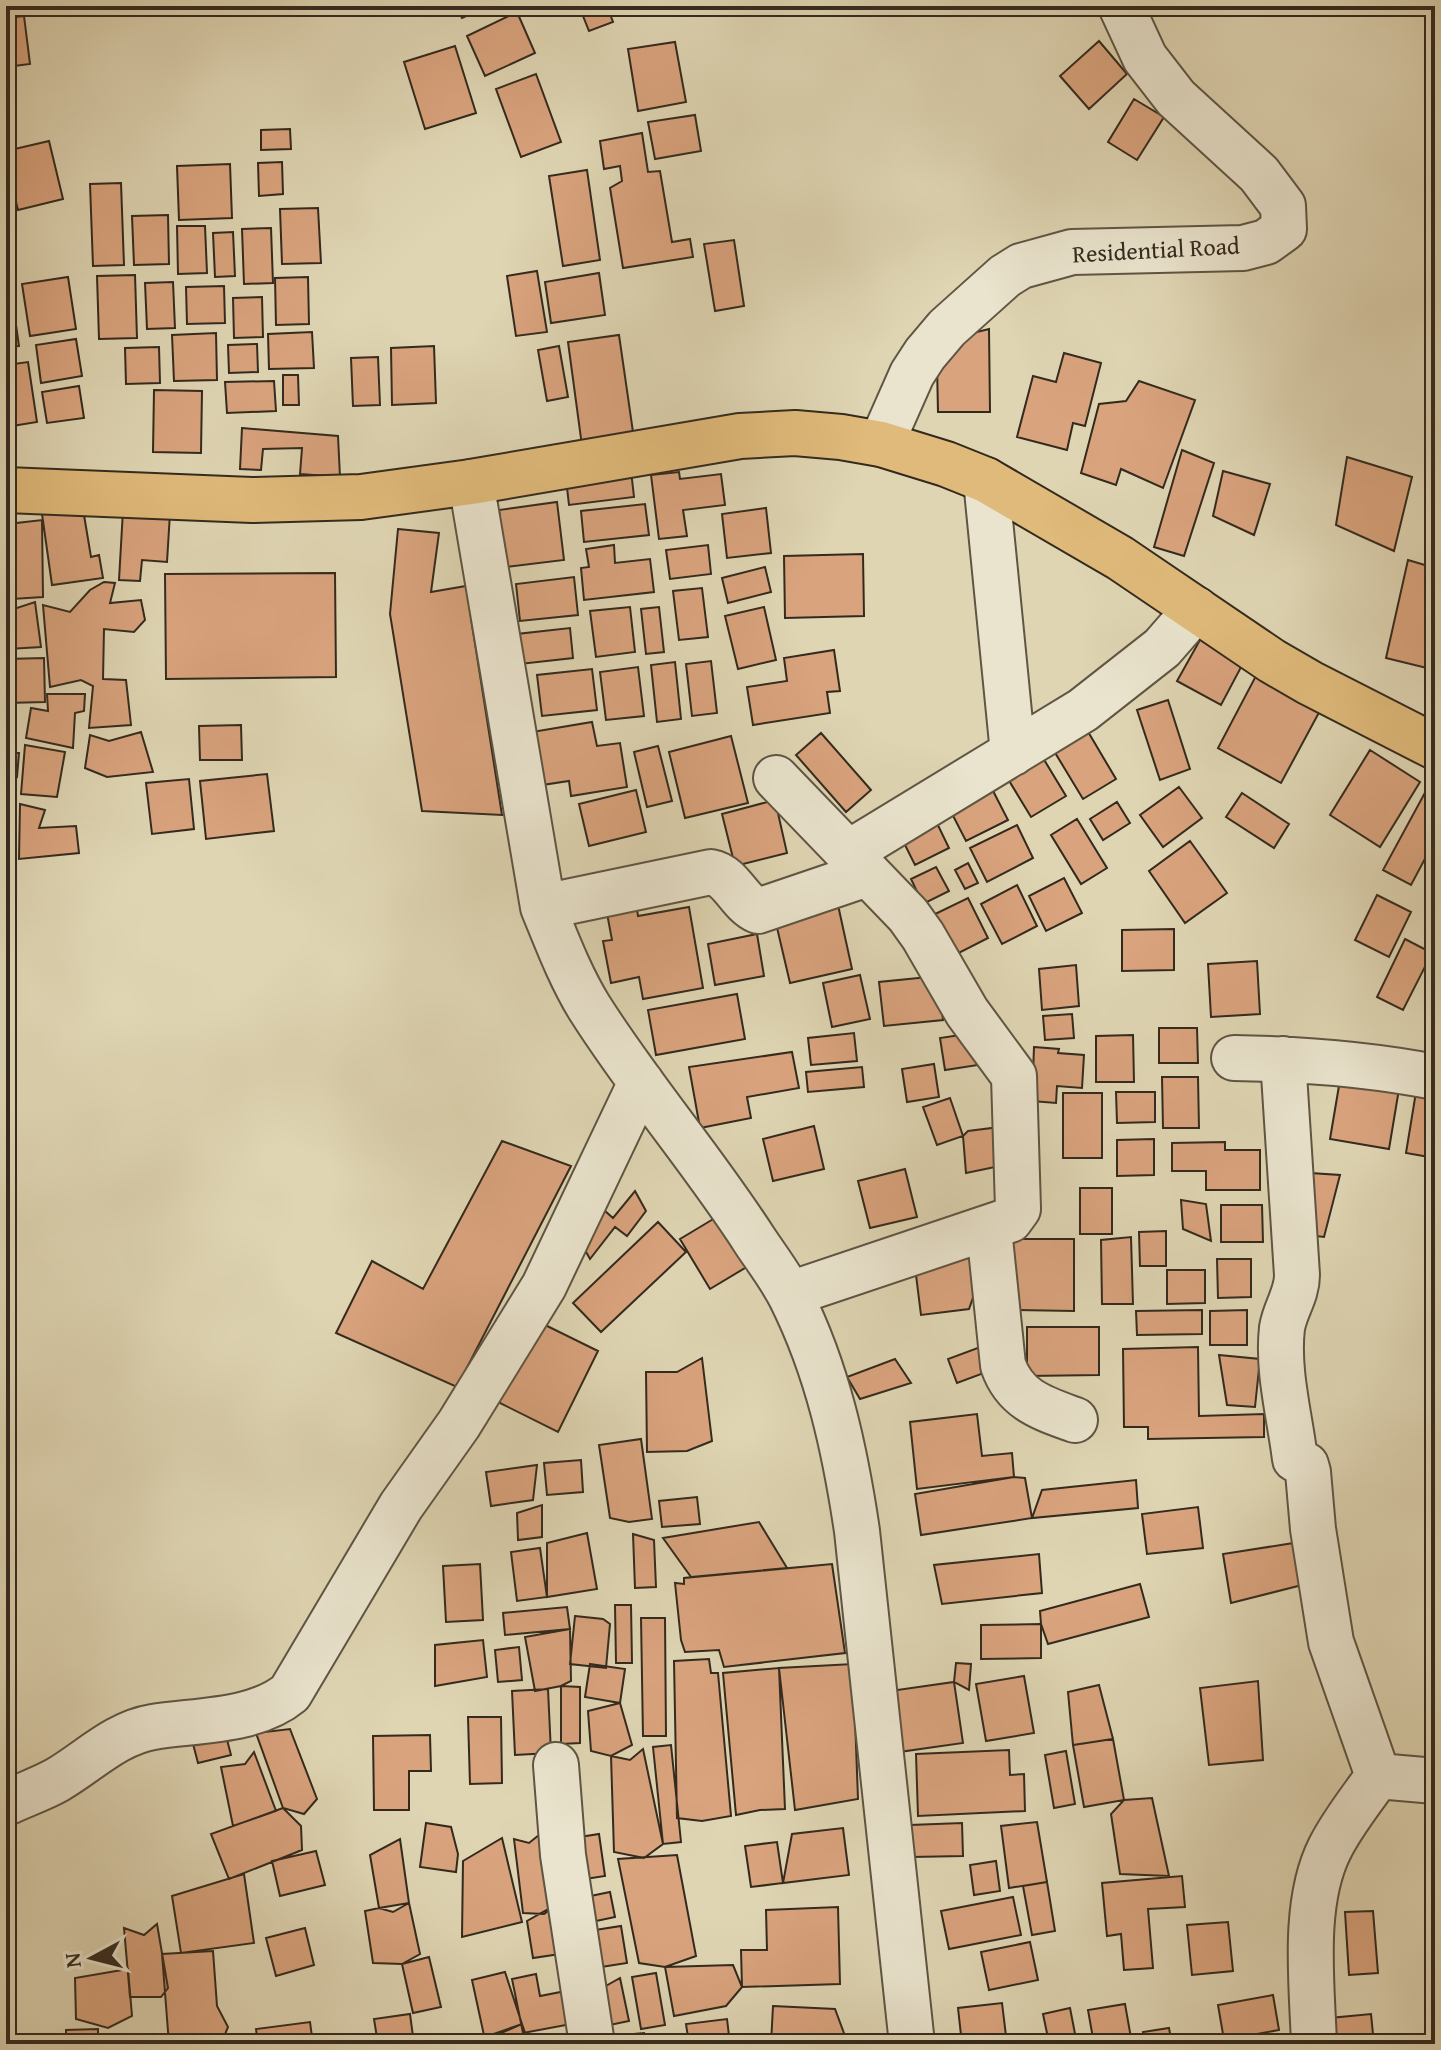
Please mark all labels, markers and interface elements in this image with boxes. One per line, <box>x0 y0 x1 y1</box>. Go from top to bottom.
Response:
street label: Residential Road <box>1071 228 1241 271</box>
north arrow <box>52 1918 132 1998</box>
text: N <box>55 1951 89 1970</box>

